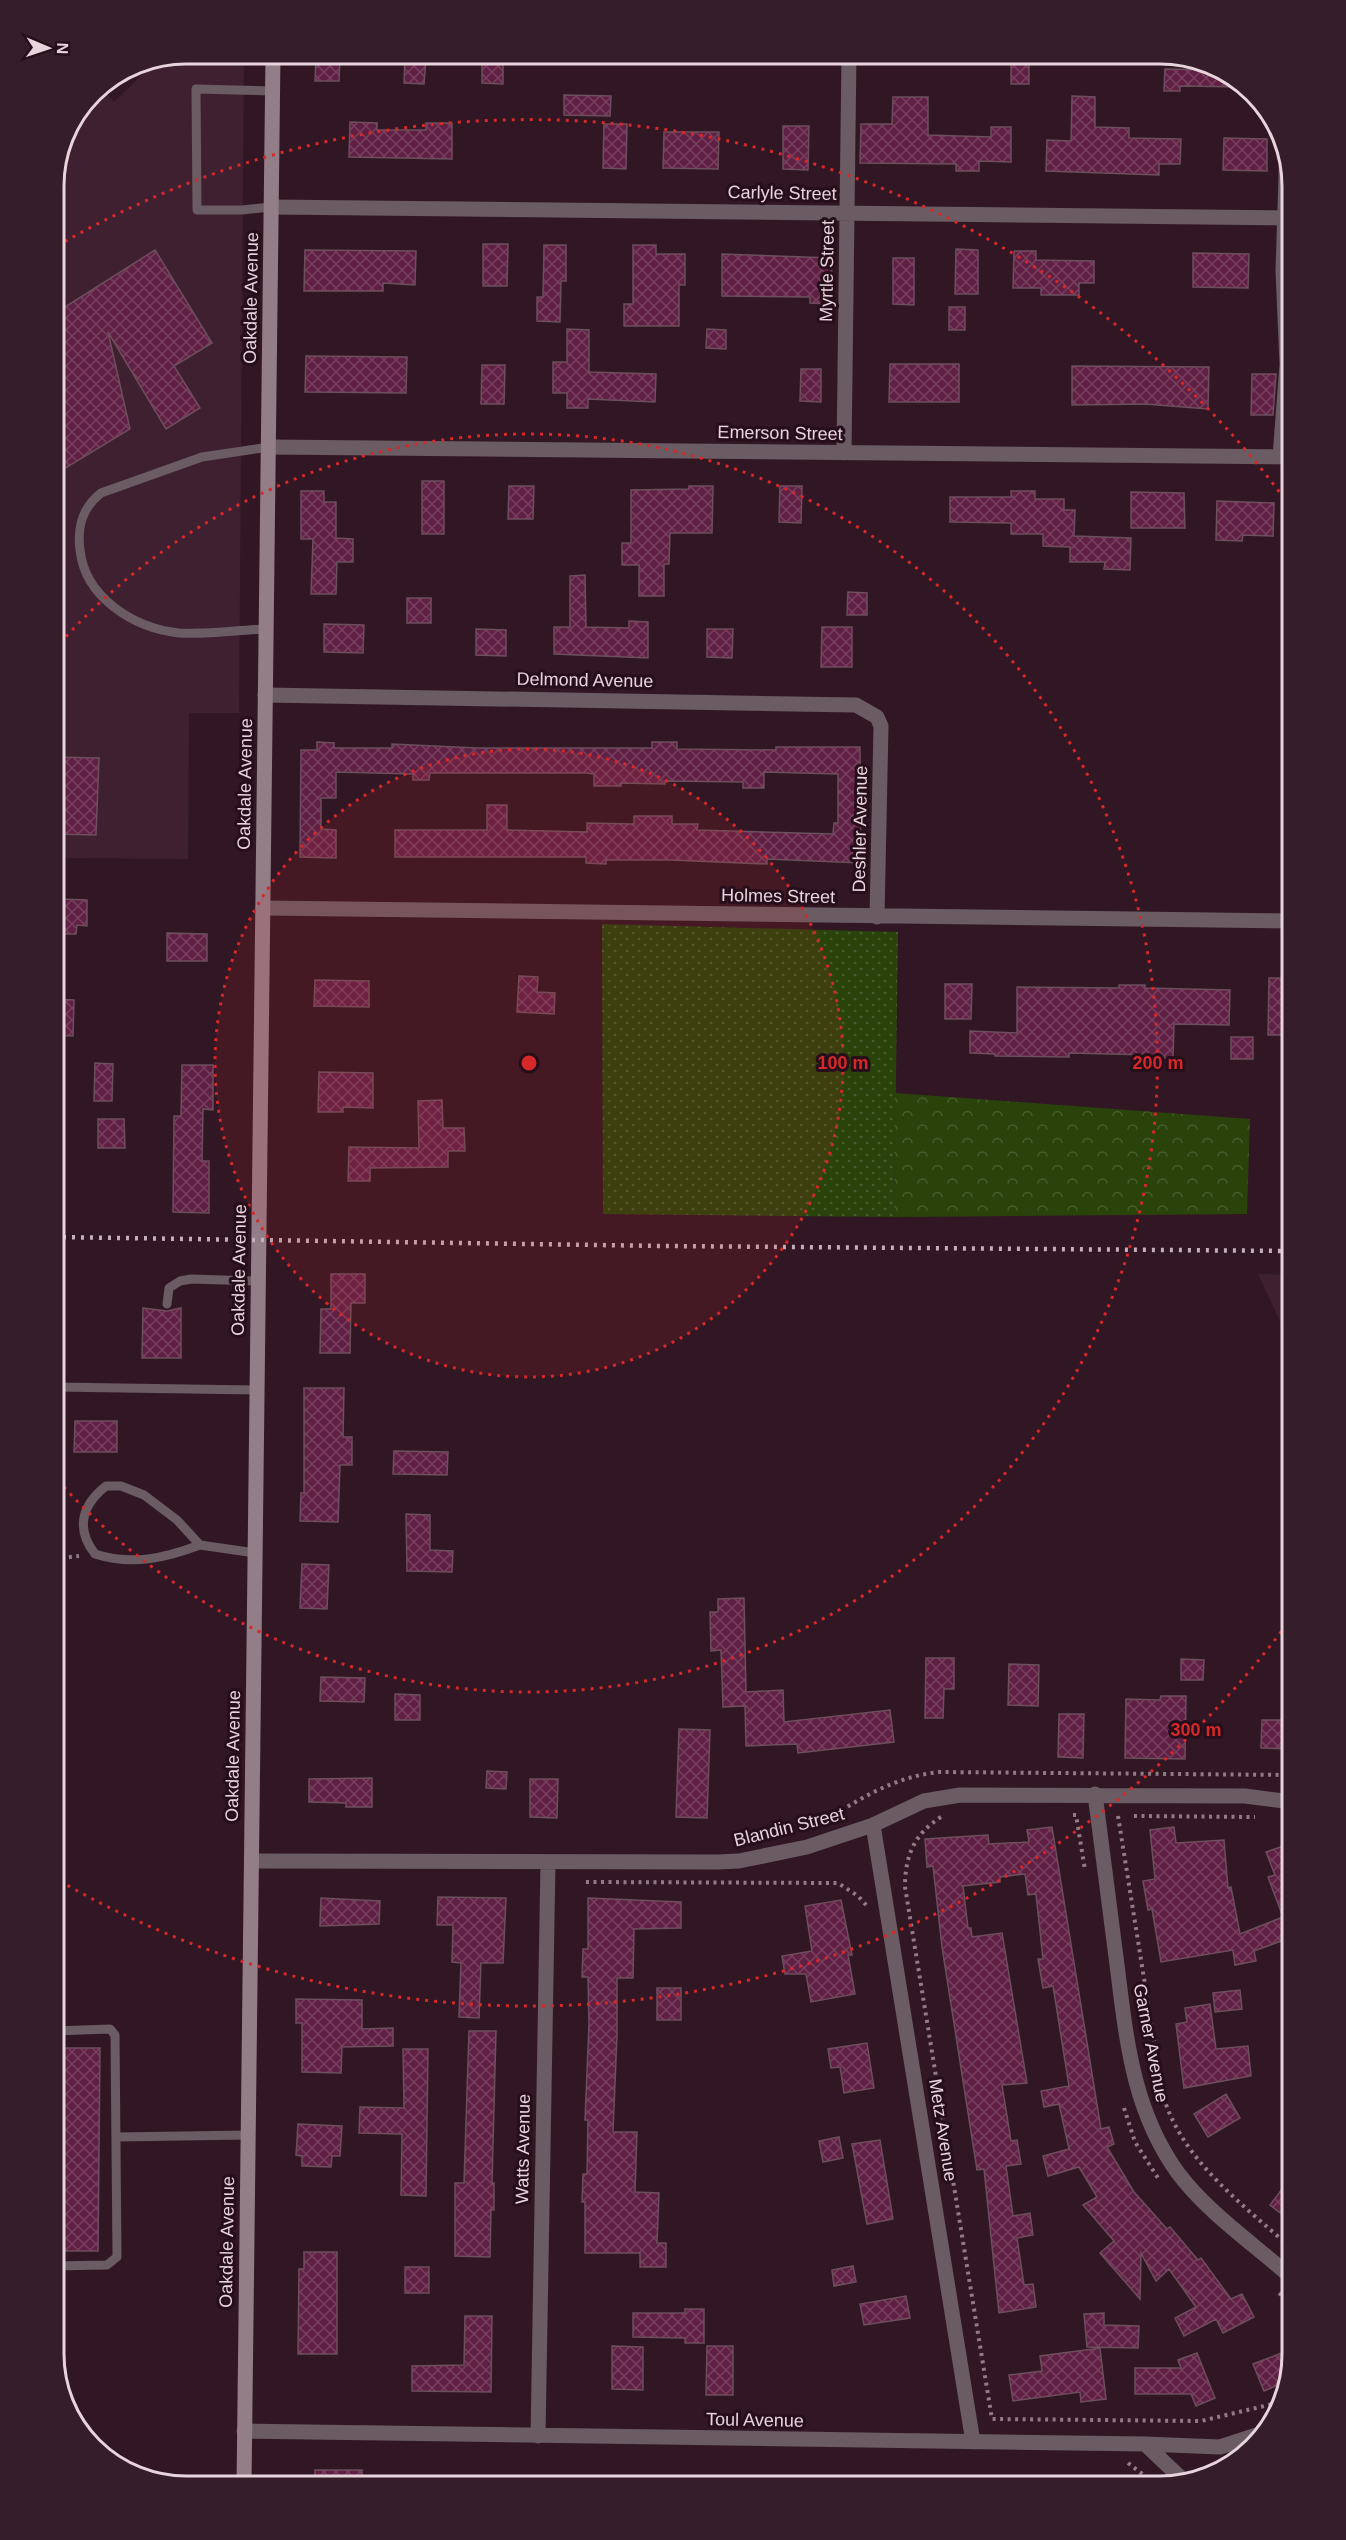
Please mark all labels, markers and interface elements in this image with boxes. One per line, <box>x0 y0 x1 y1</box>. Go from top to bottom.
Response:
north arrow <box>18 18 78 78</box>
text: N <box>54 42 71 55</box>
street label: Carlyle Street <box>727 182 837 204</box>
street label: Myrtle Street <box>816 220 838 322</box>
street label: Oakdale Avenue <box>240 232 262 364</box>
street label: Emerson Street <box>717 422 843 444</box>
street label: Delmond Avenue <box>516 669 654 691</box>
street label: Oakdale Avenue <box>234 718 256 850</box>
street label: Deshler Avenue <box>849 765 871 893</box>
street label: Holmes Street <box>721 885 835 907</box>
centre of rings <box>519 1053 539 1073</box>
text: 100 m <box>817 1053 869 1073</box>
text: 200 m <box>1132 1053 1184 1073</box>
street label: Oakdale Avenue <box>228 1204 250 1336</box>
street label: Oakdale Avenue <box>222 1690 244 1822</box>
text: 300 m <box>1170 1720 1222 1740</box>
street label: Blandin Street <box>732 1804 846 1850</box>
street label: Garner Avenue <box>1130 1982 1172 2104</box>
street label: Metz Avenue <box>925 2077 961 2183</box>
street label: Watts Avenue <box>512 2094 534 2204</box>
street label: Oakdale Avenue <box>216 2176 238 2308</box>
street label: Toul Avenue <box>706 2409 804 2431</box>

